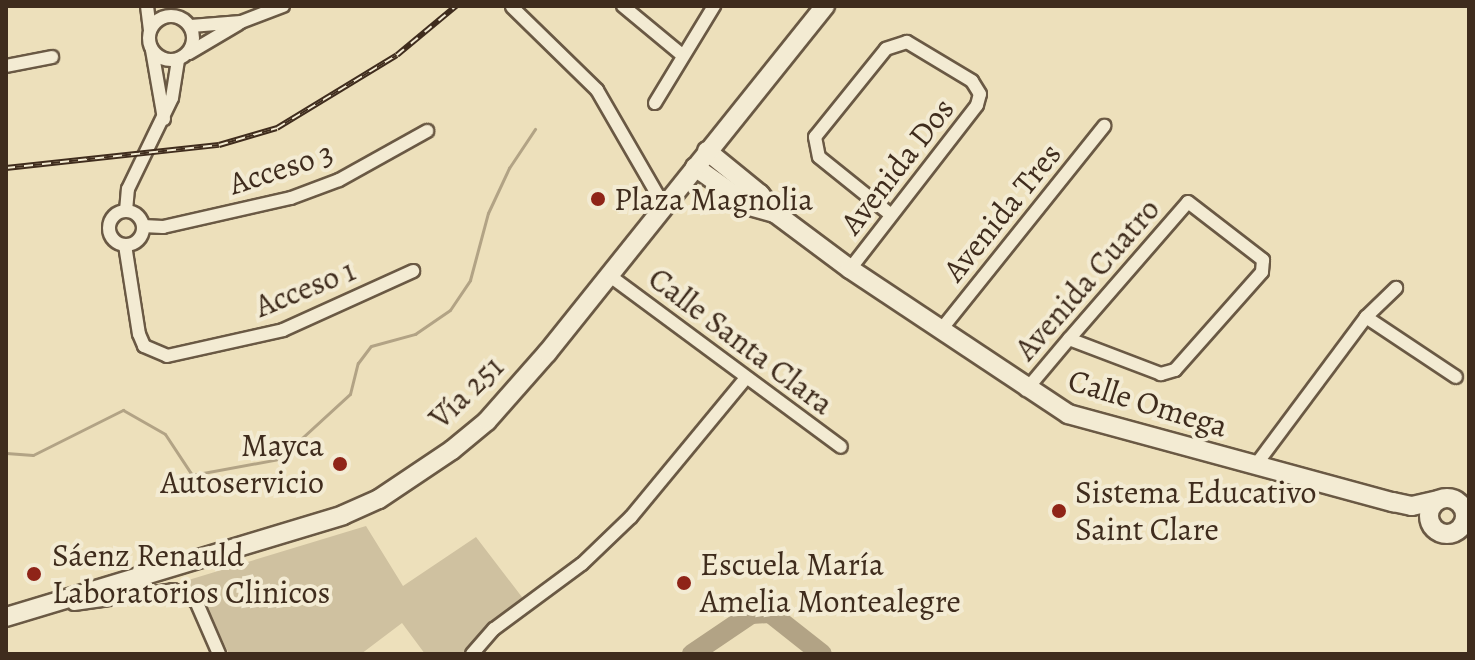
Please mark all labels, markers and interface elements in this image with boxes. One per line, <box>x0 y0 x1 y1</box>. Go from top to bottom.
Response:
street label: Avenida Dos <box>832 90 962 242</box>
street label: Acceso 3 <box>224 133 338 203</box>
street label: Avenida Tres <box>935 135 1069 289</box>
place label: Plaza Magnolia <box>614 180 813 218</box>
marker: Plaza Magnolia <box>589 190 607 208</box>
street label: Avenida Cuatro <box>1006 190 1168 368</box>
street label: Acceso 1 <box>249 251 361 325</box>
street label: Calle Santa Clara <box>641 259 841 423</box>
street label: Vía 251 <box>421 347 511 437</box>
street label: Calle Omega <box>1064 361 1232 445</box>
place label: Mayca Autoservicio <box>160 427 324 502</box>
marker: Mayca Autoservicio <box>331 455 349 473</box>
place label: Sistema Educativo Saint Clare <box>1075 474 1316 549</box>
marker: Sistema Educativo Saint Clare <box>1050 502 1068 520</box>
place label: Sáenz Renauld Laboratorios Clinicos <box>52 537 330 612</box>
place label: Escuela María Amelia Montealegre <box>700 546 961 621</box>
marker: Sáenz Renauld Laboratorios Clinicos <box>23 563 45 585</box>
marker: Escuela María Amelia Montealegre <box>675 574 693 592</box>

